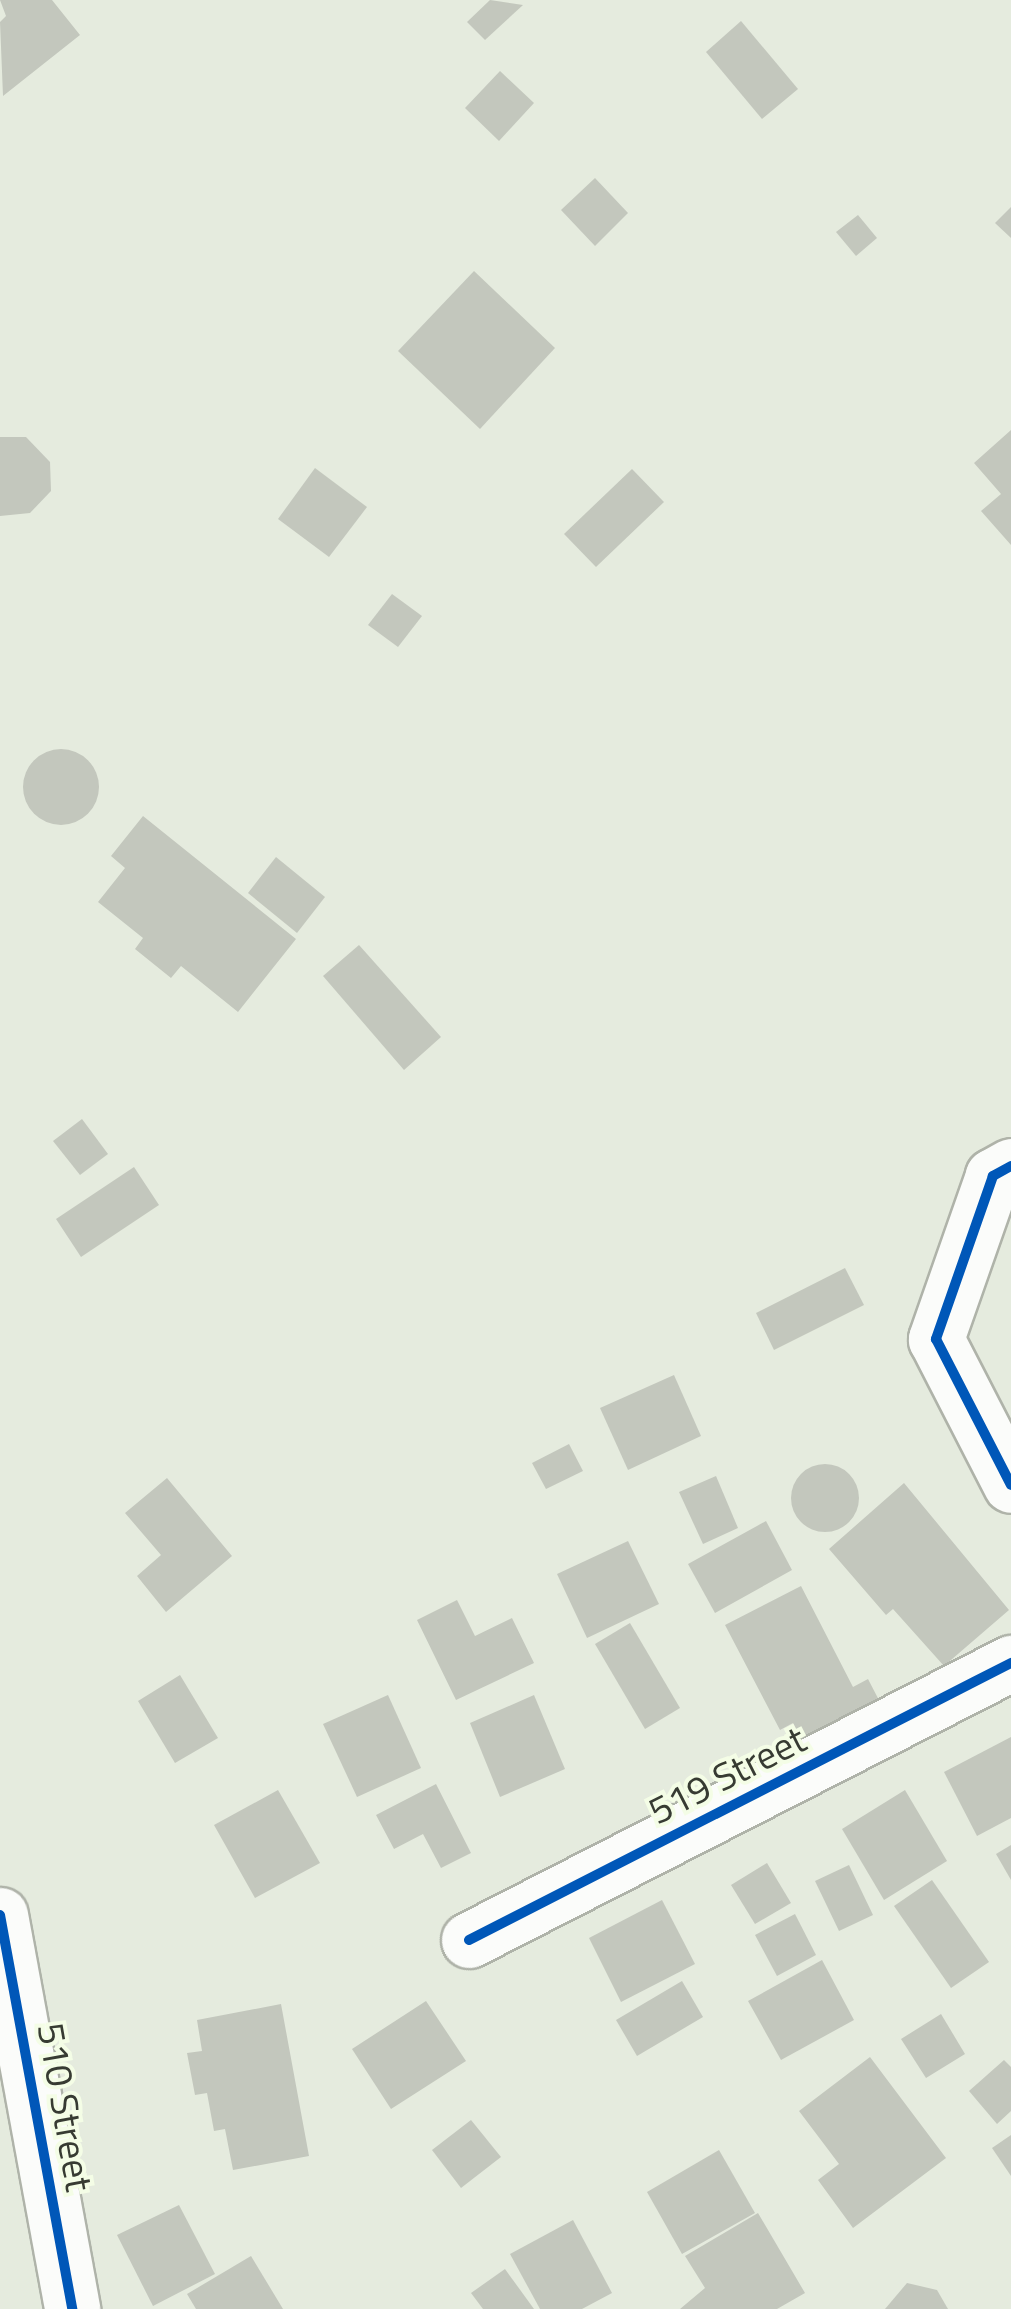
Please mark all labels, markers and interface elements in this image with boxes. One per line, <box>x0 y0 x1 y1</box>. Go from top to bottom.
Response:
street label: 519 Street <box>641 1716 813 1834</box>
street label: 510 Street <box>28 2019 102 2195</box>

